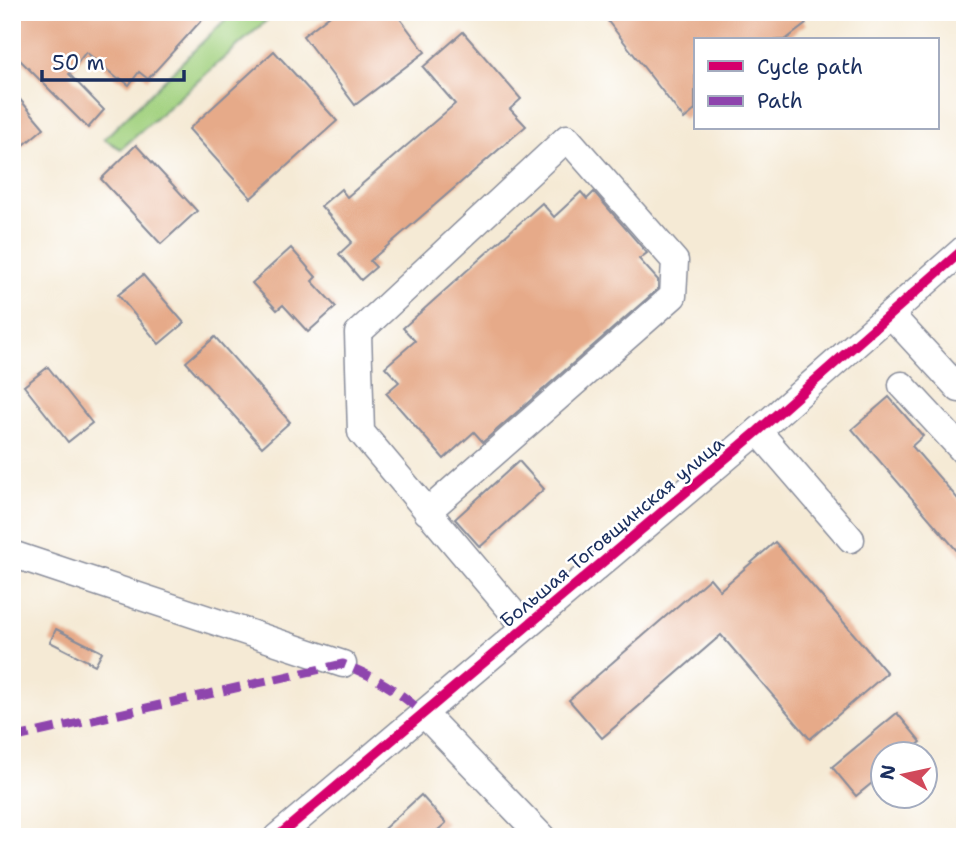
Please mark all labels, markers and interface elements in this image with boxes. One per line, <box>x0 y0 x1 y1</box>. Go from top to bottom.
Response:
scale bar <box>42 38 184 82</box>
legend <box>694 38 939 130</box>
text: 50 m <box>52 49 105 77</box>
text: Cycle path <box>757 53 863 81</box>
text: Path <box>757 87 803 115</box>
street label: Большая Тоговщинская улица <box>495 431 729 633</box>
north arrow <box>869 740 939 810</box>
text: N <box>874 763 901 782</box>

